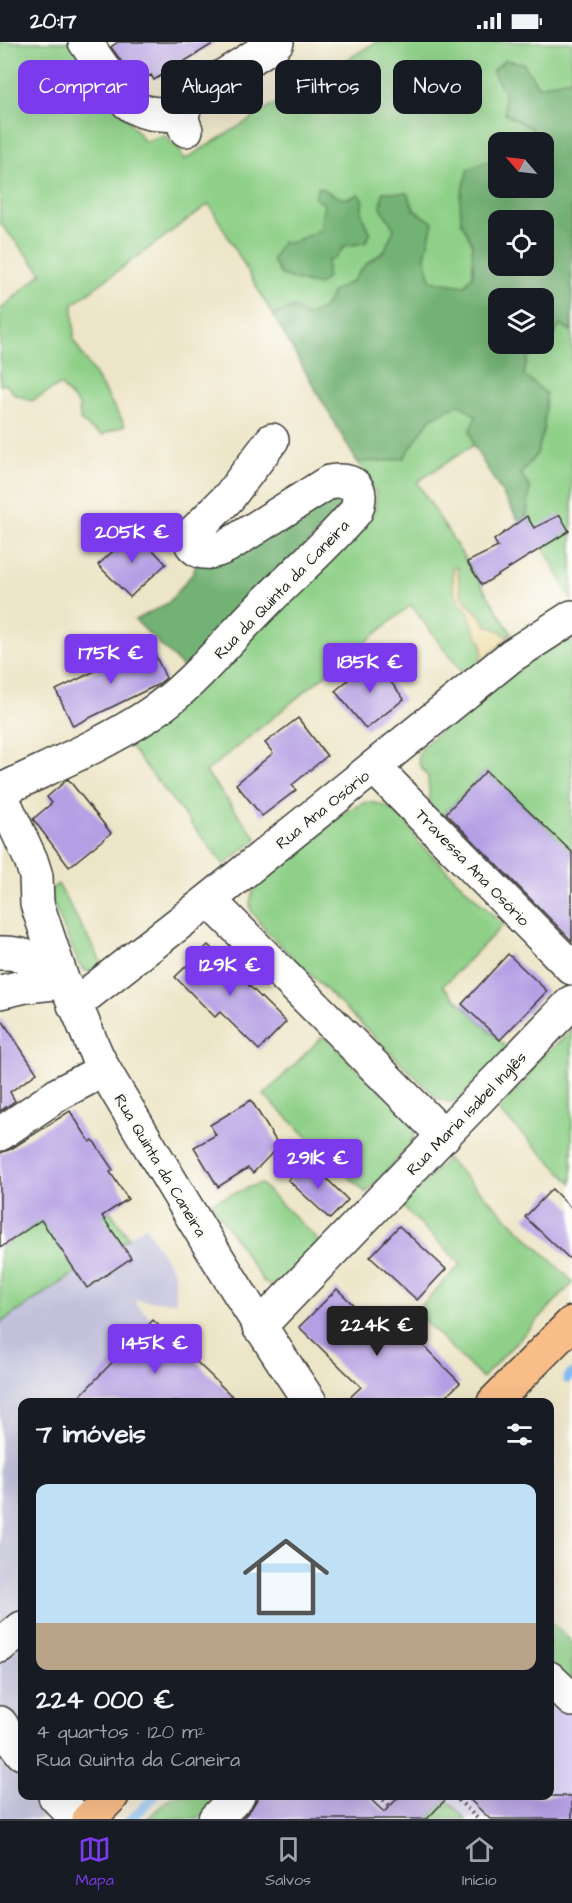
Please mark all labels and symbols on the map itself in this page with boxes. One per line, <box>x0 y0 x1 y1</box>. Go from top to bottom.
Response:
north arrow <box>488 132 554 198</box>
pin: 205K € <box>83 513 181 564</box>
street label: Rua da Quinta da Caneira <box>209 515 354 664</box>
pin: 175K € <box>62 634 160 685</box>
pin: 185K € <box>321 643 419 694</box>
street label: Rua Ana Osório <box>271 765 374 854</box>
street label: Travessa Ana Osório <box>410 804 534 931</box>
pin: 129K € <box>181 946 279 997</box>
street label: Rua Maria Isabel Inglês <box>402 1047 532 1181</box>
street label: Rua Quinta da Caneira <box>109 1090 212 1241</box>
pin: 291K € <box>269 1139 367 1190</box>
pin: 224K € <box>328 1306 426 1357</box>
pin: 145K € <box>106 1324 204 1375</box>

